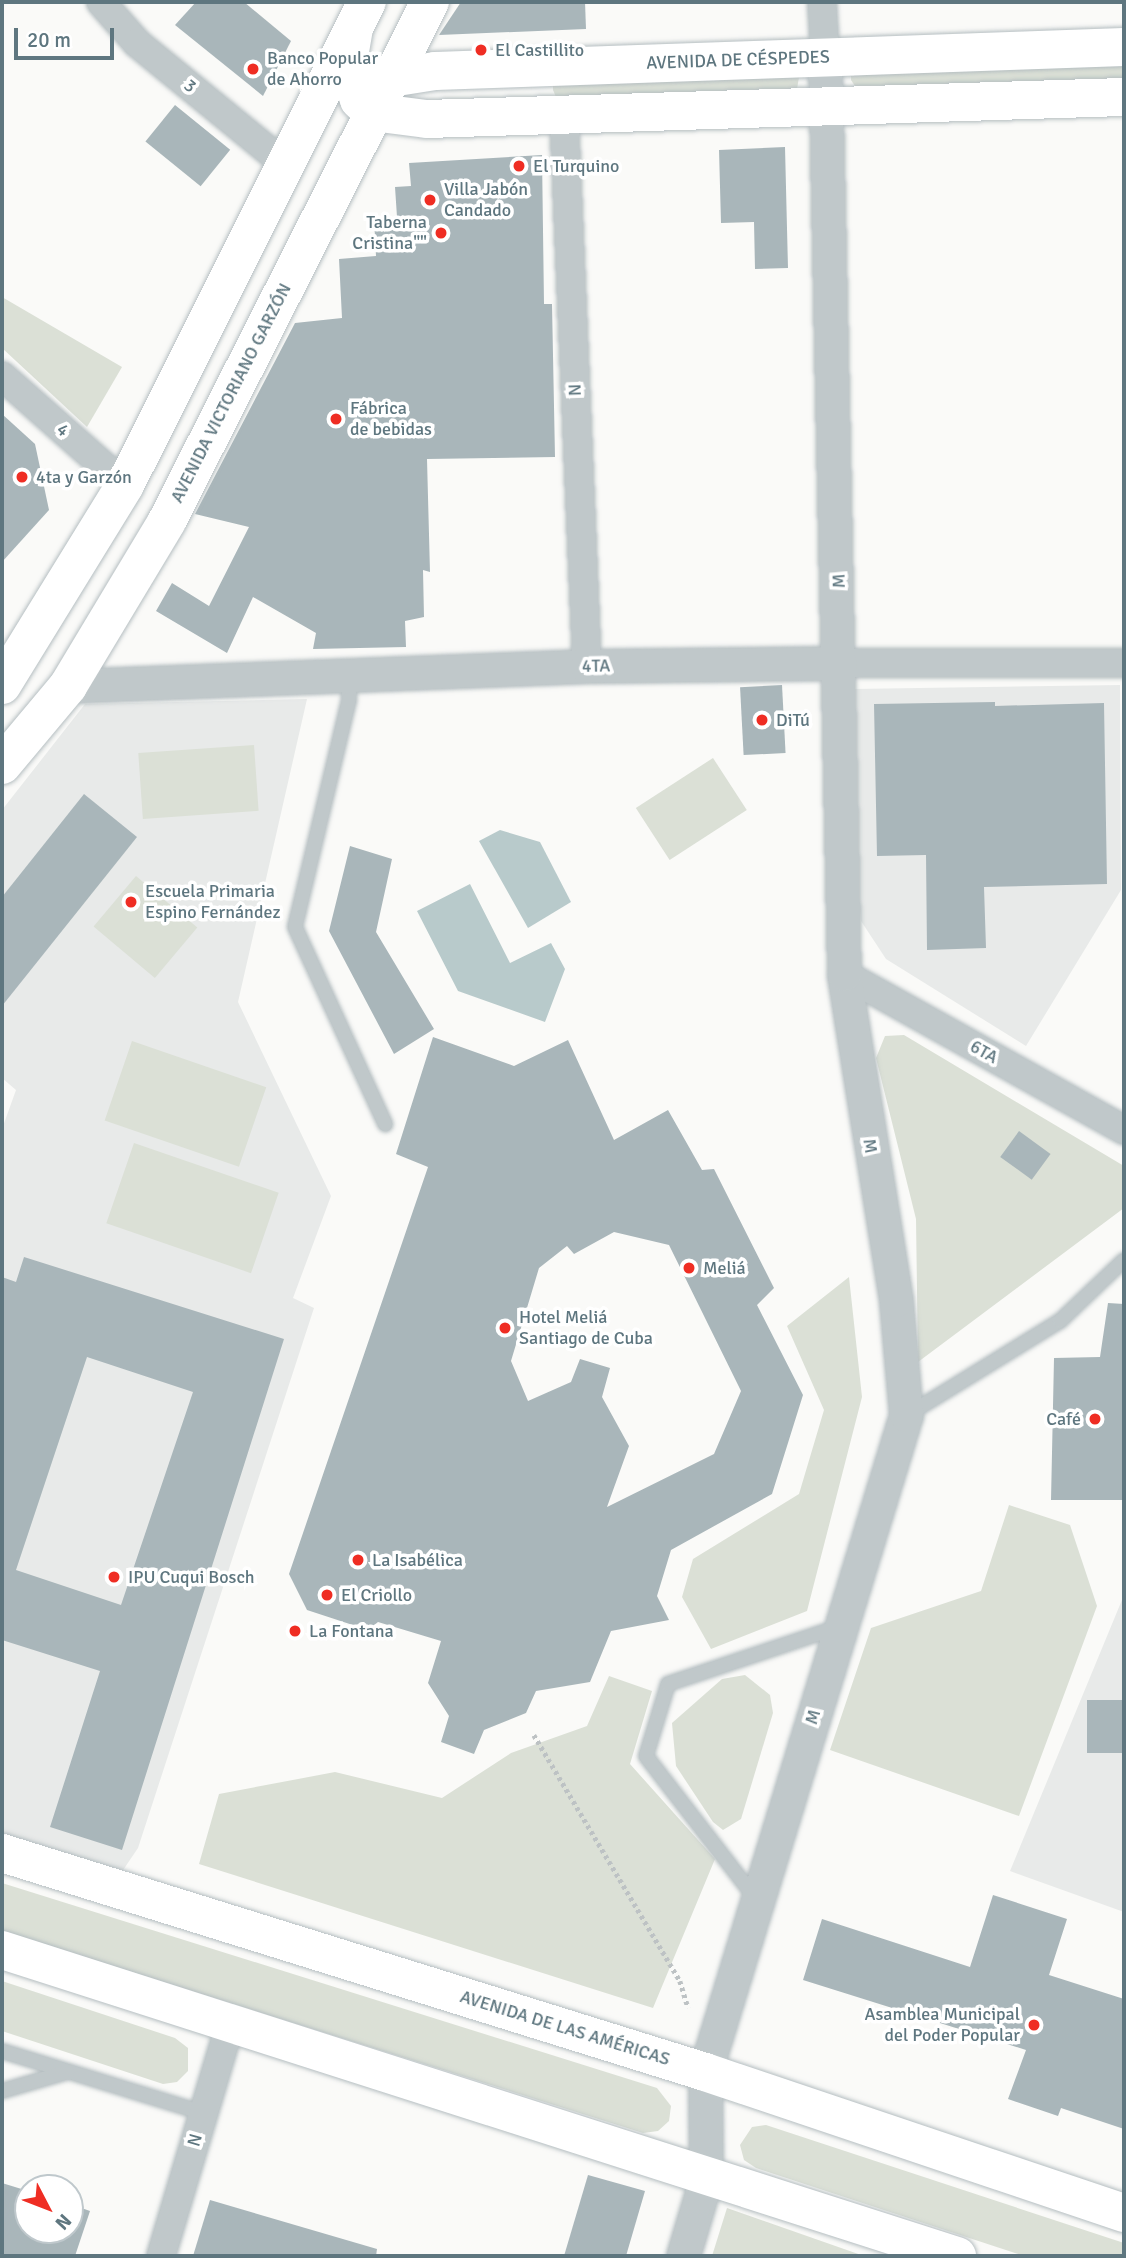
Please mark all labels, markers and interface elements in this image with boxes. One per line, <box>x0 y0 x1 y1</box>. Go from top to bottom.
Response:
scale bar <box>18 14 117 58</box>
text: 20 m <box>27 27 71 53</box>
place label: El Castillito <box>495 39 584 61</box>
marker: El Castillito <box>473 42 489 58</box>
street label: AVENIDA DE CÉSPEDES <box>646 46 830 74</box>
place label: Banco Popular de Ahorro <box>267 48 378 90</box>
marker: Banco Popular de Ahorro <box>245 61 261 77</box>
street label: 3 <box>179 75 201 97</box>
place label: El Turquino <box>533 155 619 177</box>
marker: El Turquino <box>511 158 527 174</box>
place label: Villa Jabón Candado <box>444 179 528 222</box>
marker: Villa Jabón Candado <box>422 192 438 208</box>
place label: Taberna Cristina"" <box>352 212 427 255</box>
marker: Taberna Cristina"" <box>433 225 449 241</box>
street label: AVENIDA VICTORIANO GARZÓN <box>166 280 296 506</box>
street label: N <box>564 384 586 396</box>
place label: Fábrica de bebidas <box>350 398 432 440</box>
marker: Fábrica de bebidas <box>328 411 344 427</box>
street label: 4 <box>52 419 74 441</box>
place label: 4ta y Garzón <box>36 466 132 488</box>
marker: 4ta y Garzón <box>14 469 30 485</box>
street label: M <box>828 574 850 588</box>
street label: 4TA <box>582 655 610 677</box>
place label: DiTú <box>776 709 810 731</box>
marker: DiTú <box>754 712 770 728</box>
place label: Escuela Primaria Espino Fernández <box>145 881 280 924</box>
marker: Escuela Primaria Espino Fernández <box>123 894 139 910</box>
street label: 6TA <box>966 1036 1002 1068</box>
street label: M <box>858 1137 882 1155</box>
place label: Meliá <box>703 1257 746 1279</box>
marker: Meliá <box>681 1260 697 1276</box>
place label: Hotel Meliá Santiago de Cuba <box>519 1307 653 1350</box>
marker: Hotel Meliá Santiago de Cuba <box>497 1320 513 1336</box>
place label: Café <box>1046 1408 1081 1430</box>
marker: Café <box>1087 1411 1103 1427</box>
place label: La Isabélica <box>372 1549 463 1571</box>
marker: La Isabélica <box>350 1552 366 1568</box>
place label: IPU Cuqui Bosch <box>128 1566 255 1588</box>
marker: IPU Cuqui Bosch <box>106 1569 122 1585</box>
place label: El Criollo <box>341 1584 412 1606</box>
marker: El Criollo <box>319 1587 335 1603</box>
place label: La Fontana <box>309 1620 394 1642</box>
marker: La Fontana <box>287 1623 303 1639</box>
street label: M <box>801 1707 825 1727</box>
street label: AVENIDA DE LAS AMÉRICAS <box>458 1986 672 2070</box>
place label: Asamblea Municipal del Poder Popular <box>864 2004 1020 2046</box>
marker: Asamblea Municipal del Poder Popular <box>1026 2017 1042 2033</box>
street label: N <box>183 2131 207 2149</box>
north arrow <box>14 2174 84 2244</box>
text: N <box>50 2209 76 2235</box>

